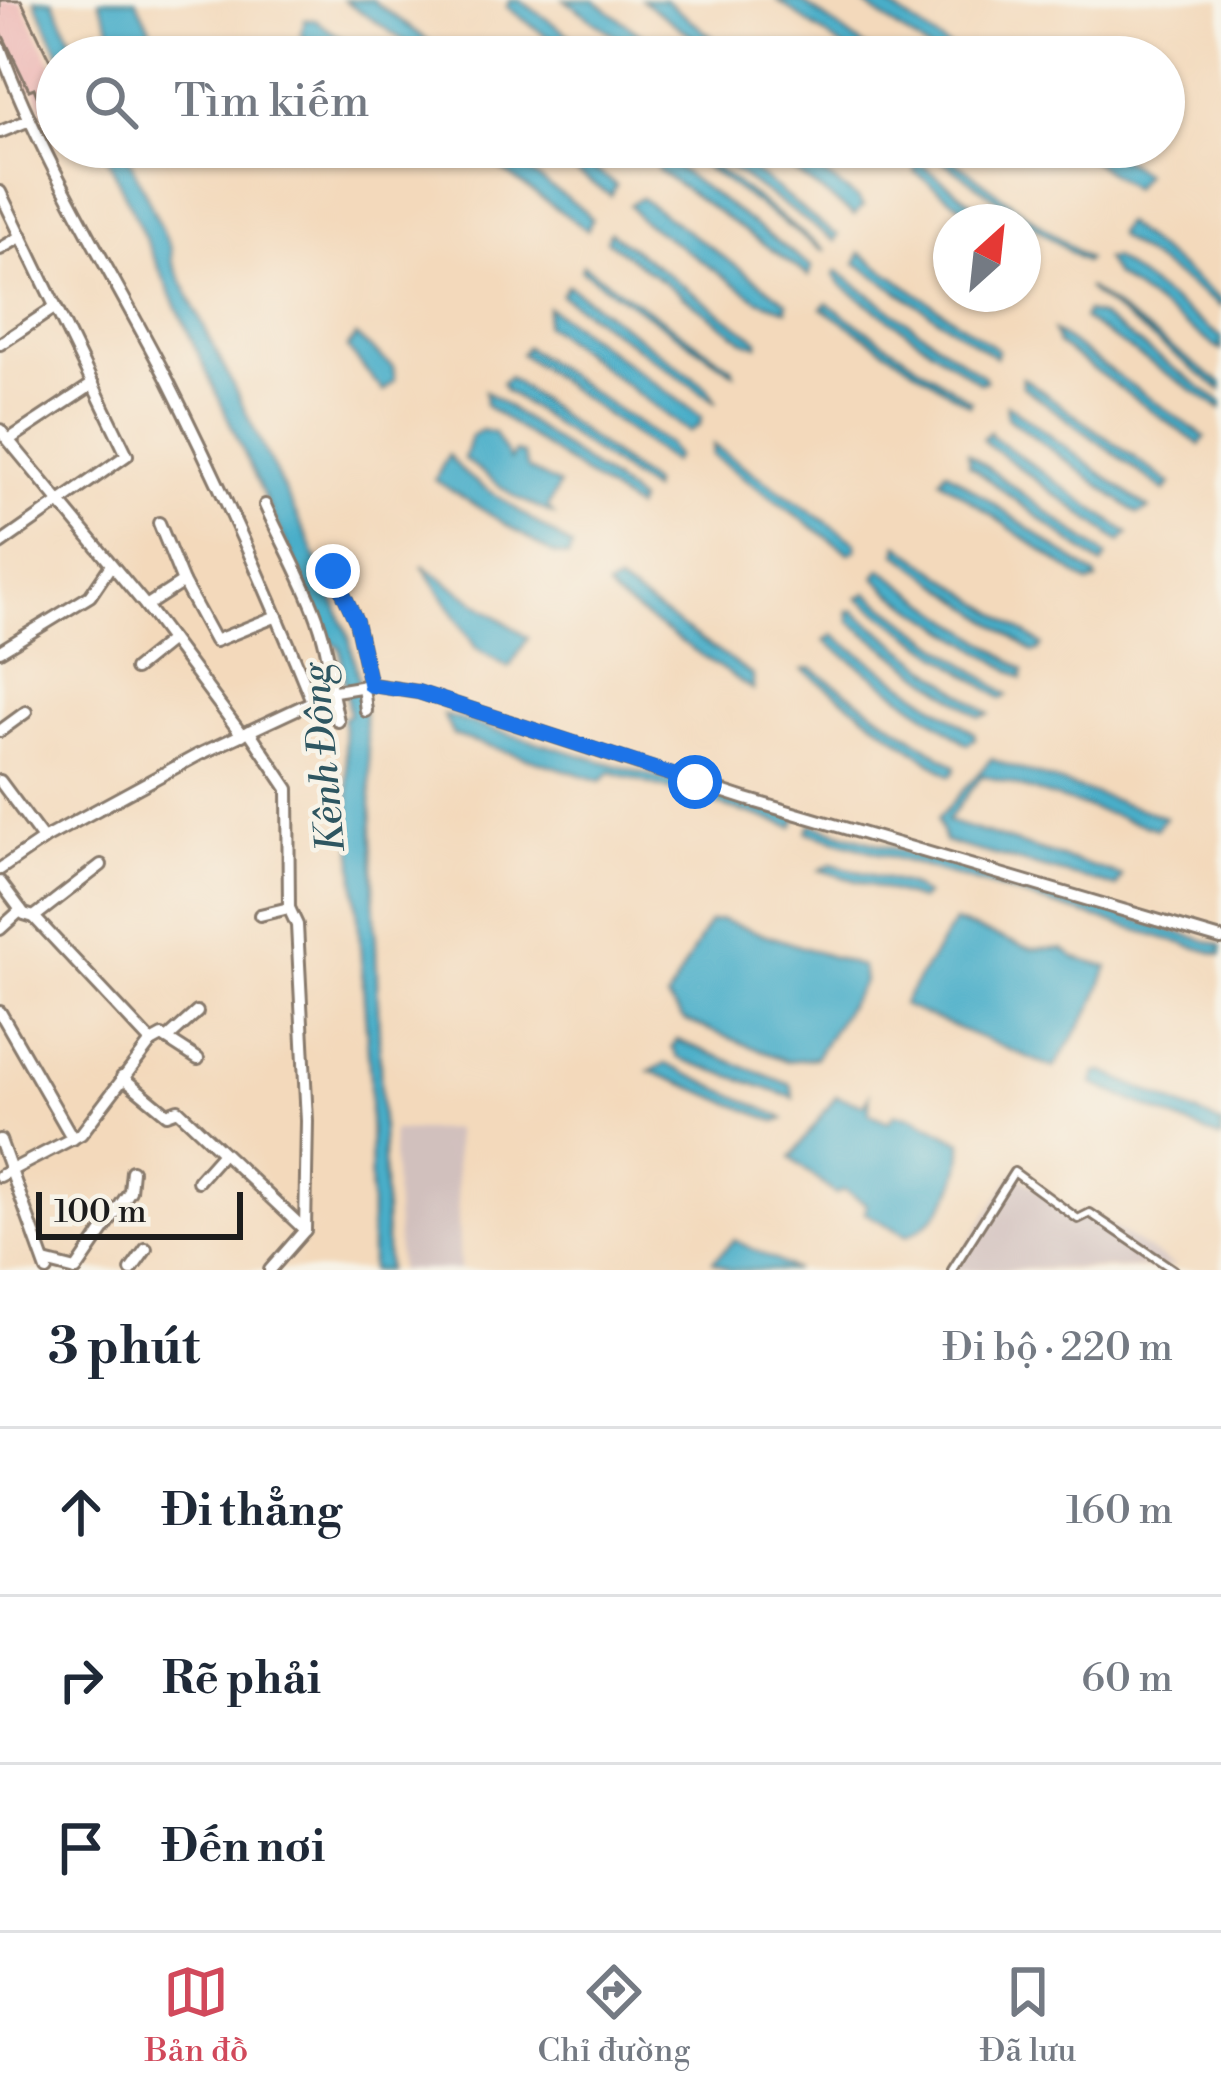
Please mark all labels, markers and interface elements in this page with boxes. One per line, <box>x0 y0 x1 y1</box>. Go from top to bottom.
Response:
search box <box>36 36 1185 168</box>
icon: search <box>78 69 144 135</box>
text: Tìm kiếm <box>174 74 369 131</box>
north arrow <box>933 204 1041 312</box>
route end <box>306 544 360 598</box>
water label: Kênh Đông <box>292 659 357 855</box>
route start <box>668 755 722 809</box>
scale bar <box>36 1186 243 1239</box>
text: 100 m <box>54 1192 147 1233</box>
text: 3 phút <box>48 1316 200 1380</box>
text: Đi bộ · 220 m <box>943 1324 1173 1373</box>
icon: ahead <box>48 1479 114 1545</box>
text: Đi thẳng <box>162 1483 342 1540</box>
text: 160 m <box>1066 1487 1173 1536</box>
icon: right <box>48 1647 114 1713</box>
text: Rẽ phải <box>162 1651 321 1708</box>
text: 60 m <box>1081 1655 1173 1704</box>
icon: arrive <box>48 1815 114 1881</box>
text: Đến nơi <box>162 1819 325 1876</box>
tab: Bản đồ <box>145 1959 248 2072</box>
tab: Chỉ đường <box>538 1959 690 2072</box>
tab: Đã lưu <box>980 1959 1076 2072</box>

